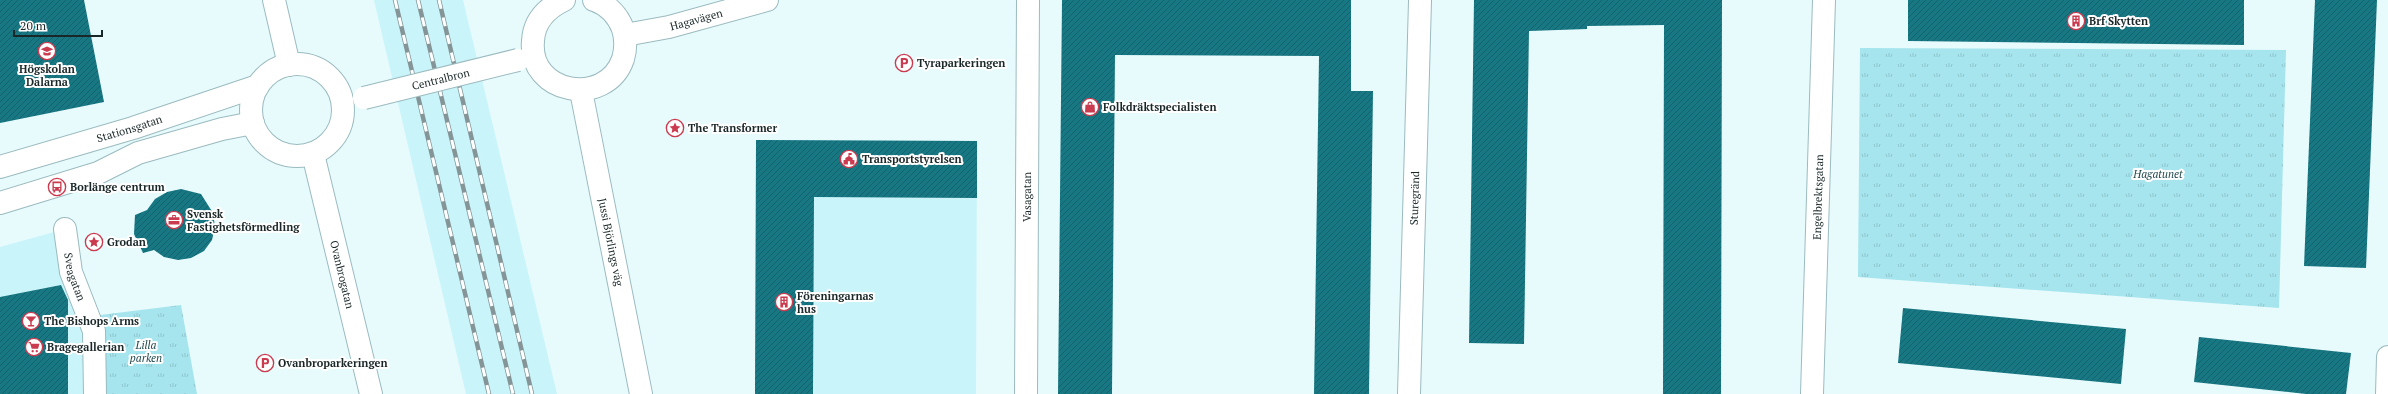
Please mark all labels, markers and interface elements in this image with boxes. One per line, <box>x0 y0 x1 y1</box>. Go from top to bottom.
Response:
street label: Hagavägen <box>668 5 725 33</box>
building icon: Brf Skytten <box>2066 11 2086 31</box>
scale bar <box>14 12 102 38</box>
place label: Brf Skytten <box>2089 14 2148 28</box>
text: 20 m <box>20 18 47 33</box>
school or university icon: Högskolan Dalarna <box>37 41 57 61</box>
parking icon: Tyraparkeringen <box>894 53 914 73</box>
place label: Tyraparkeringen <box>917 56 1005 70</box>
place label: Högskolan Dalarna <box>19 62 75 89</box>
street label: Centralbron <box>410 65 471 93</box>
shop icon: Folkdräktspecialisten <box>1080 97 1100 117</box>
place label: Folkdräktspecialisten <box>1103 100 1217 114</box>
street label: Stationsgatan <box>95 112 164 145</box>
place icon: The Transformer <box>665 118 685 138</box>
place label: The Transformer <box>688 121 777 135</box>
public building icon: Transportstyrelsen <box>839 149 859 169</box>
place label: Transportstyrelsen <box>862 152 962 166</box>
street label: Engelbrektsgatan <box>1810 154 1826 240</box>
park label: Hagatunet <box>2132 167 2183 181</box>
street label: Vasagatan <box>1020 171 1034 222</box>
street label: Sturegränd <box>1407 171 1422 225</box>
bus stop icon: Borlänge centrum <box>47 177 67 197</box>
place label: Borlänge centrum <box>70 180 165 194</box>
street label: Jussi Björlings väg <box>595 197 626 287</box>
place label: Svensk Fastighetsförmedling <box>187 207 300 234</box>
office icon: Svensk Fastighetsförmedling <box>164 210 184 230</box>
place icon: Grodan <box>84 232 104 252</box>
place label: Grodan <box>107 235 146 249</box>
street label: Ovanbrogatan <box>327 239 357 310</box>
street label: Sveagatan <box>61 252 89 303</box>
place label: Föreningarnas hus <box>797 289 874 316</box>
building icon: Föreningarnas hus <box>774 292 794 312</box>
bar icon: The Bishops Arms <box>21 311 41 331</box>
place label: The Bishops Arms <box>44 314 139 328</box>
supermarket icon: Bragegallerian <box>24 337 44 357</box>
park label: Lilla parken <box>130 338 162 365</box>
place label: Bragegallerian <box>47 340 124 354</box>
parking icon: Ovanbroparkeringen <box>255 353 275 373</box>
place label: Ovanbroparkeringen <box>278 356 388 370</box>

